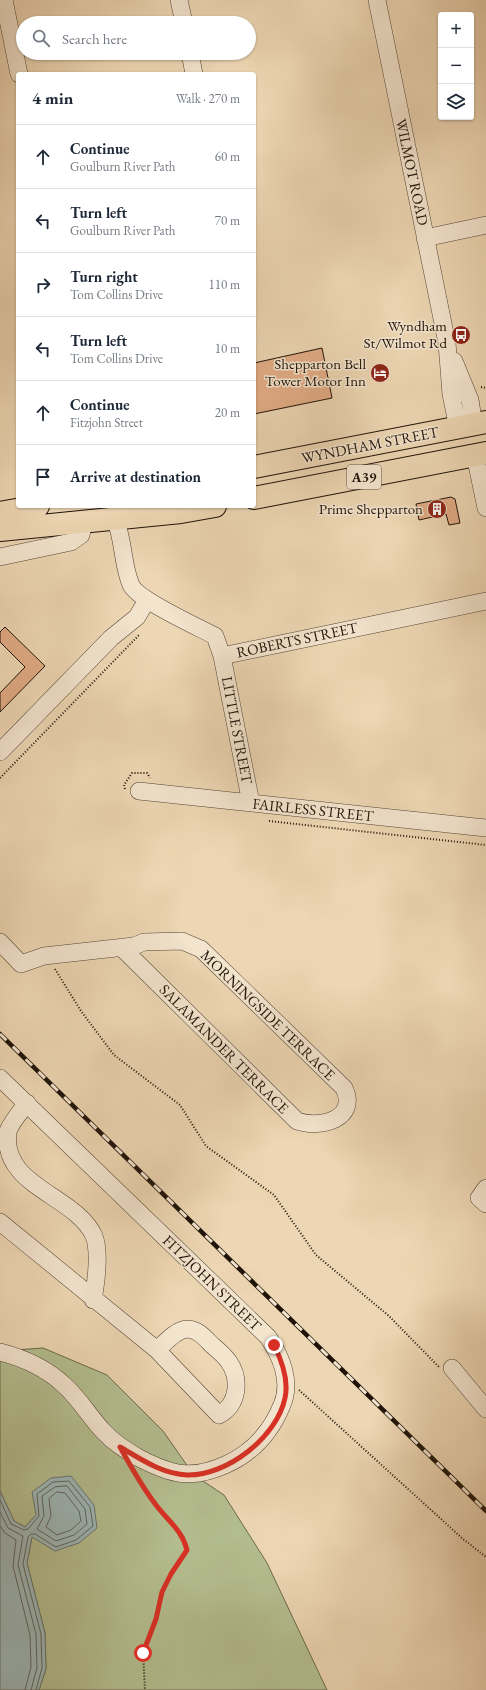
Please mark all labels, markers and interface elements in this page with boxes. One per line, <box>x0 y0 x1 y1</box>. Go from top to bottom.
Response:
map controls <box>438 12 474 120</box>
button: + <box>438 12 474 48</box>
search box <box>16 16 256 60</box>
icon: search <box>30 27 52 49</box>
text: Search here <box>62 29 127 48</box>
button: − <box>438 48 474 84</box>
button: layers <box>438 84 474 120</box>
text: 4 min <box>32 87 73 109</box>
text: Walk · 270 m <box>176 90 240 107</box>
street label: WILMOT ROAD <box>392 117 433 227</box>
text: Continue <box>70 139 130 158</box>
icon: ahead <box>32 146 54 168</box>
text: 60 m <box>215 148 240 165</box>
text: Goulburn River Path <box>70 158 176 175</box>
text: Turn left <box>70 203 127 222</box>
icon: left <box>32 210 54 232</box>
text: 70 m <box>215 212 240 229</box>
text: Goulburn River Path <box>70 222 176 239</box>
text: Turn right <box>70 267 138 286</box>
icon: right <box>32 274 54 296</box>
text: 110 m <box>209 276 240 293</box>
text: Tom Collins Drive <box>70 286 163 303</box>
place label: Wyndham St/Wilmot Rd <box>364 316 447 352</box>
bus stop icon: Wyndham St/Wilmot Rd <box>450 324 472 346</box>
text: Turn left <box>70 331 127 350</box>
icon: left <box>32 338 54 360</box>
text: 10 m <box>215 340 240 357</box>
text: Tom Collins Drive <box>70 350 163 367</box>
place label: Shepparton Bell Tower Motor Inn <box>265 354 366 390</box>
hotel icon: Shepparton Bell Tower Motor Inn <box>369 362 391 384</box>
text: Continue <box>70 395 130 414</box>
icon: ahead <box>32 402 54 424</box>
text: 20 m <box>215 404 240 421</box>
text: Fitzjohn Street <box>70 414 143 431</box>
street label: WYNDHAM STREET <box>300 422 441 467</box>
road number: A39 <box>347 465 381 489</box>
icon: arrive <box>32 466 54 488</box>
text: Arrive at destination <box>70 467 201 486</box>
building icon: Prime Shepparton <box>426 498 448 520</box>
place label: Prime Shepparton <box>319 499 423 518</box>
street label: ROBERTS STREET <box>235 617 360 662</box>
street label: LITTLE STREET <box>218 675 257 786</box>
street label: FAIRLESS STREET <box>252 794 375 825</box>
street label: MORNINGSIDE TERRACE <box>197 945 340 1084</box>
street label: SALAMANDER TERRACE <box>156 980 293 1118</box>
street label: FITZJOHN STREET <box>159 1231 266 1335</box>
route end <box>265 1336 283 1354</box>
route start <box>134 1644 152 1662</box>

